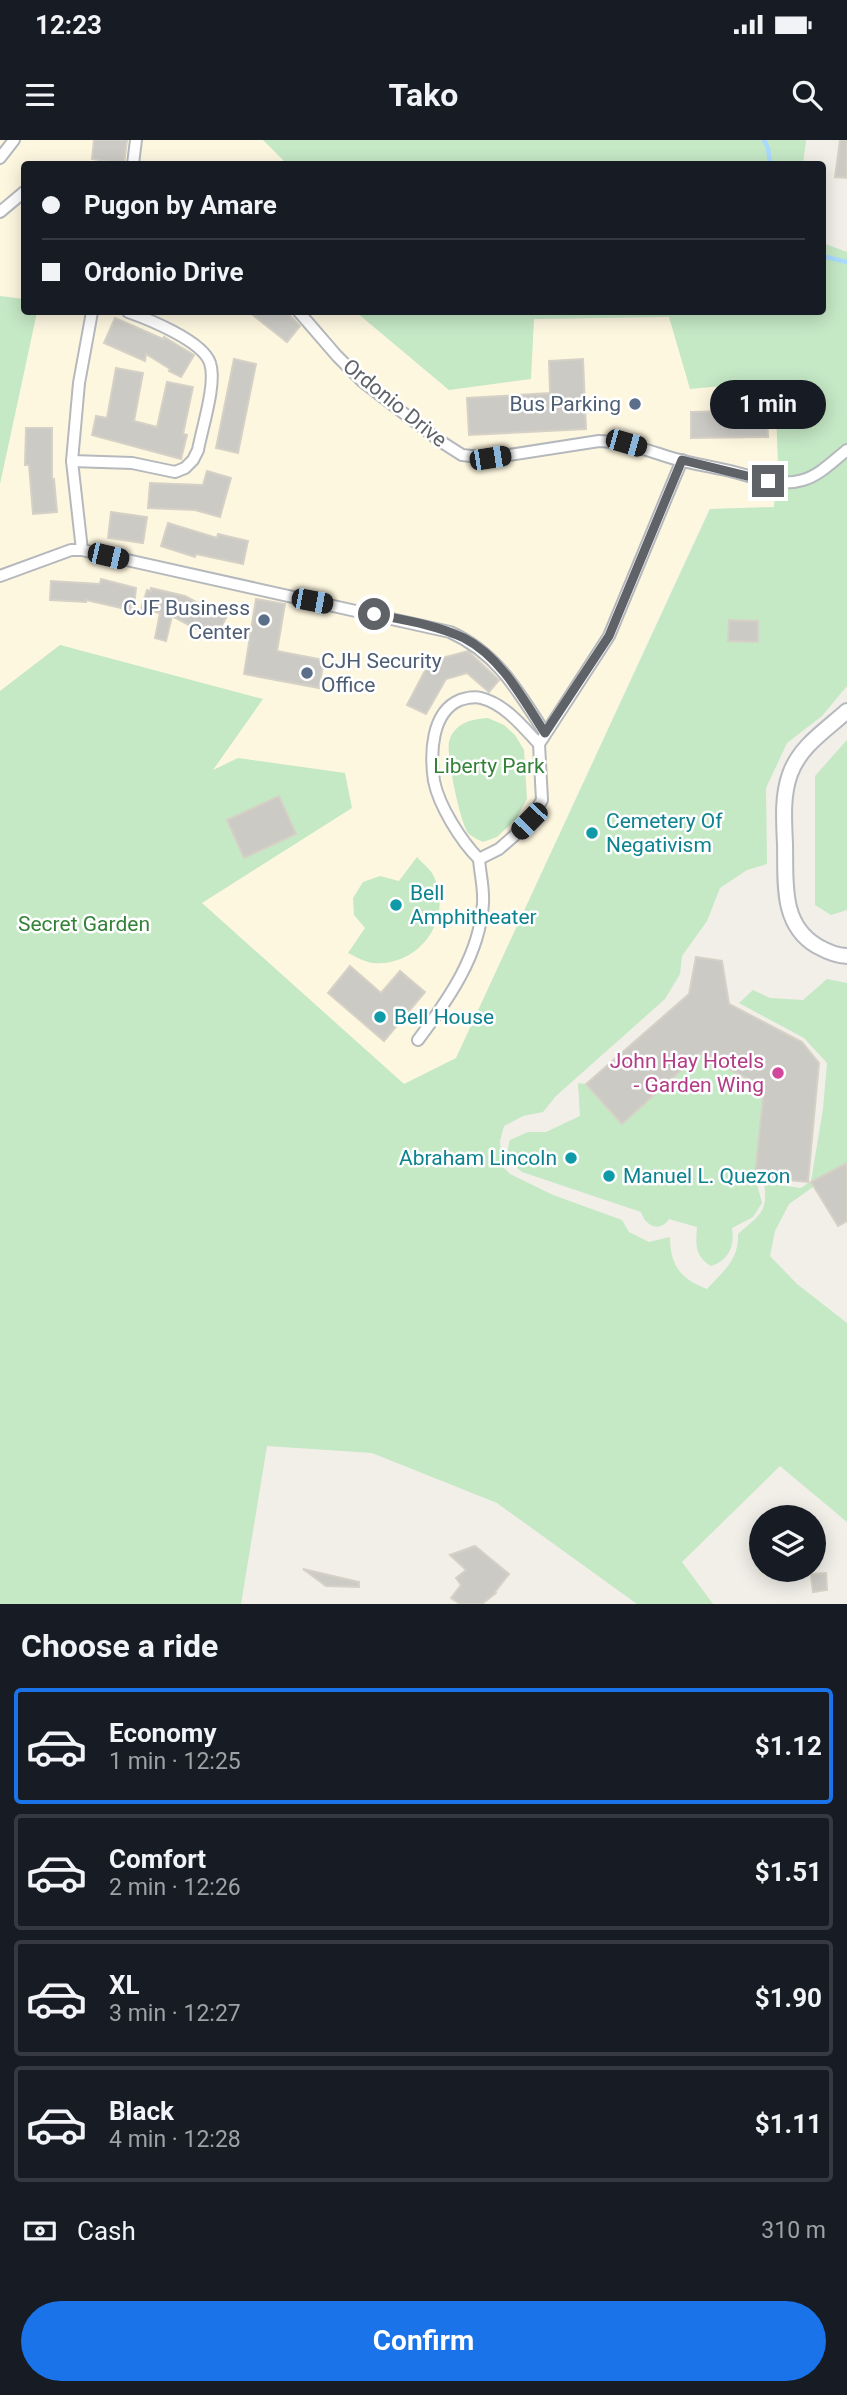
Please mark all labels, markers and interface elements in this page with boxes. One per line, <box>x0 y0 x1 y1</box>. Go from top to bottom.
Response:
text: 12:23 <box>35 10 102 40</box>
icon: menu <box>21 76 59 114</box>
text: Tako <box>389 76 458 114</box>
icon: search <box>788 76 826 114</box>
text: Pugon by Amare <box>84 190 277 220</box>
text: Ordonio Drive <box>84 257 243 287</box>
street label: Ordonio Drive <box>338 354 452 452</box>
callout: 1 min <box>710 380 826 428</box>
text: 1 min <box>739 391 797 418</box>
place label: Bus Parking <box>509 392 621 416</box>
marker: Bus Parking <box>627 396 643 412</box>
car <box>603 427 650 459</box>
car <box>468 444 513 472</box>
route end <box>752 465 784 497</box>
car <box>86 541 131 571</box>
car <box>290 587 335 615</box>
place label: CJF Business Center <box>123 596 250 644</box>
route start <box>358 598 390 630</box>
marker: CJF Business Center <box>256 612 272 628</box>
place label: CJH Security Office <box>321 649 442 697</box>
marker: CJH Security Office <box>299 665 315 681</box>
park label: Liberty Park <box>433 754 545 778</box>
car <box>507 799 552 843</box>
place label: Cemetery Of Negativism <box>606 809 723 857</box>
marker: Cemetery Of Negativism <box>584 825 600 841</box>
place label: Bell Amphitheater <box>410 881 537 929</box>
marker: Bell Amphitheater <box>388 897 404 913</box>
park label: Secret Garden <box>18 912 150 936</box>
place label: Bell House <box>394 1005 494 1029</box>
marker: Bell House <box>372 1009 388 1025</box>
place label: John Hay Hotels - Garden Wing <box>610 1049 764 1097</box>
marker: John Hay Hotels - Garden Wing <box>770 1065 786 1081</box>
place label: Abraham Lincoln <box>399 1146 557 1170</box>
marker: Abraham Lincoln <box>563 1150 579 1166</box>
place label: Manuel L. Quezon <box>623 1164 790 1188</box>
marker: Manuel L. Quezon <box>601 1168 617 1184</box>
map controls <box>749 1505 826 1582</box>
button: layers <box>749 1505 826 1582</box>
text: Choose a ride <box>21 1627 218 1665</box>
icon: car <box>25 1715 88 1778</box>
text: Economy <box>109 1718 216 1748</box>
text: $1.12 <box>755 1731 822 1761</box>
text: 1 min · 12:25 <box>109 1748 241 1775</box>
icon: car <box>25 1841 88 1904</box>
text: Comfort <box>109 1844 206 1874</box>
text: $1.51 <box>755 1857 822 1887</box>
text: 2 min · 12:26 <box>109 1874 241 1901</box>
icon: car <box>25 1967 88 2030</box>
text: XL <box>109 1970 140 2000</box>
text: $1.90 <box>755 1983 822 2013</box>
text: 3 min · 12:27 <box>109 2000 241 2027</box>
icon: car <box>25 2093 88 2156</box>
text: Black <box>109 2096 174 2126</box>
text: $1.11 <box>755 2109 822 2139</box>
text: 4 min · 12:28 <box>109 2126 241 2153</box>
icon: cash <box>21 2212 59 2250</box>
text: Cash <box>77 2216 136 2246</box>
text: 310 m <box>761 2217 826 2244</box>
button: Confirm <box>21 2301 826 2381</box>

